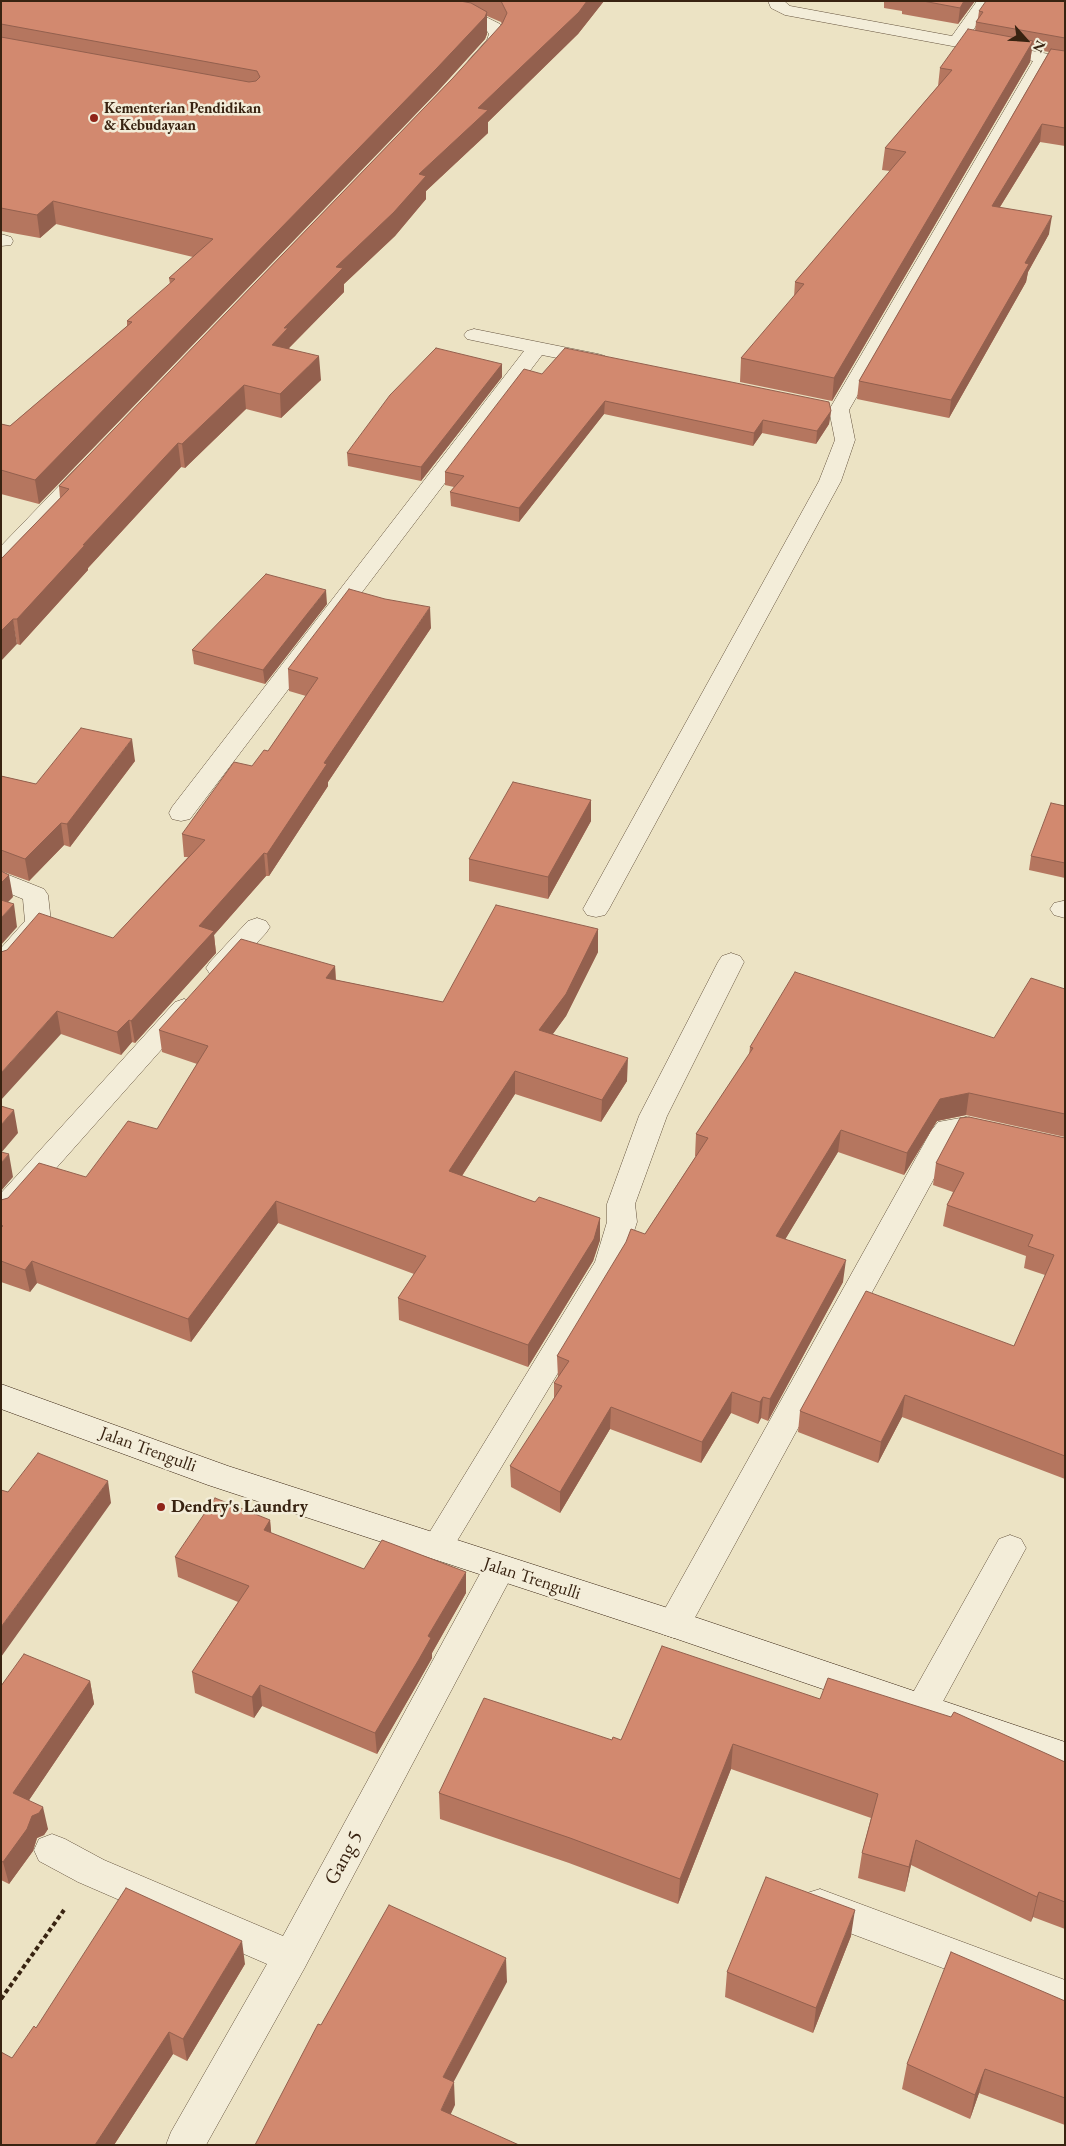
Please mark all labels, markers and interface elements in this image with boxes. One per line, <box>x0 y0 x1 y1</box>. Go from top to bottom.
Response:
north arrow <box>1001 15 1051 65</box>
text: N <box>1029 38 1050 56</box>
place label: Kementerian Pendidikan & Kebudayaan <box>104 100 261 135</box>
marker: Kementerian Pendidikan & Kebudayaan <box>88 112 100 124</box>
street label: Jalan Trengulli <box>97 1423 199 1477</box>
place label: Dendry's Laundry <box>171 1496 308 1518</box>
marker: Dendry's Laundry <box>155 1501 167 1513</box>
street label: Jalan Trengulli <box>481 1553 583 1605</box>
street label: Gang 5 <box>319 1826 369 1890</box>

